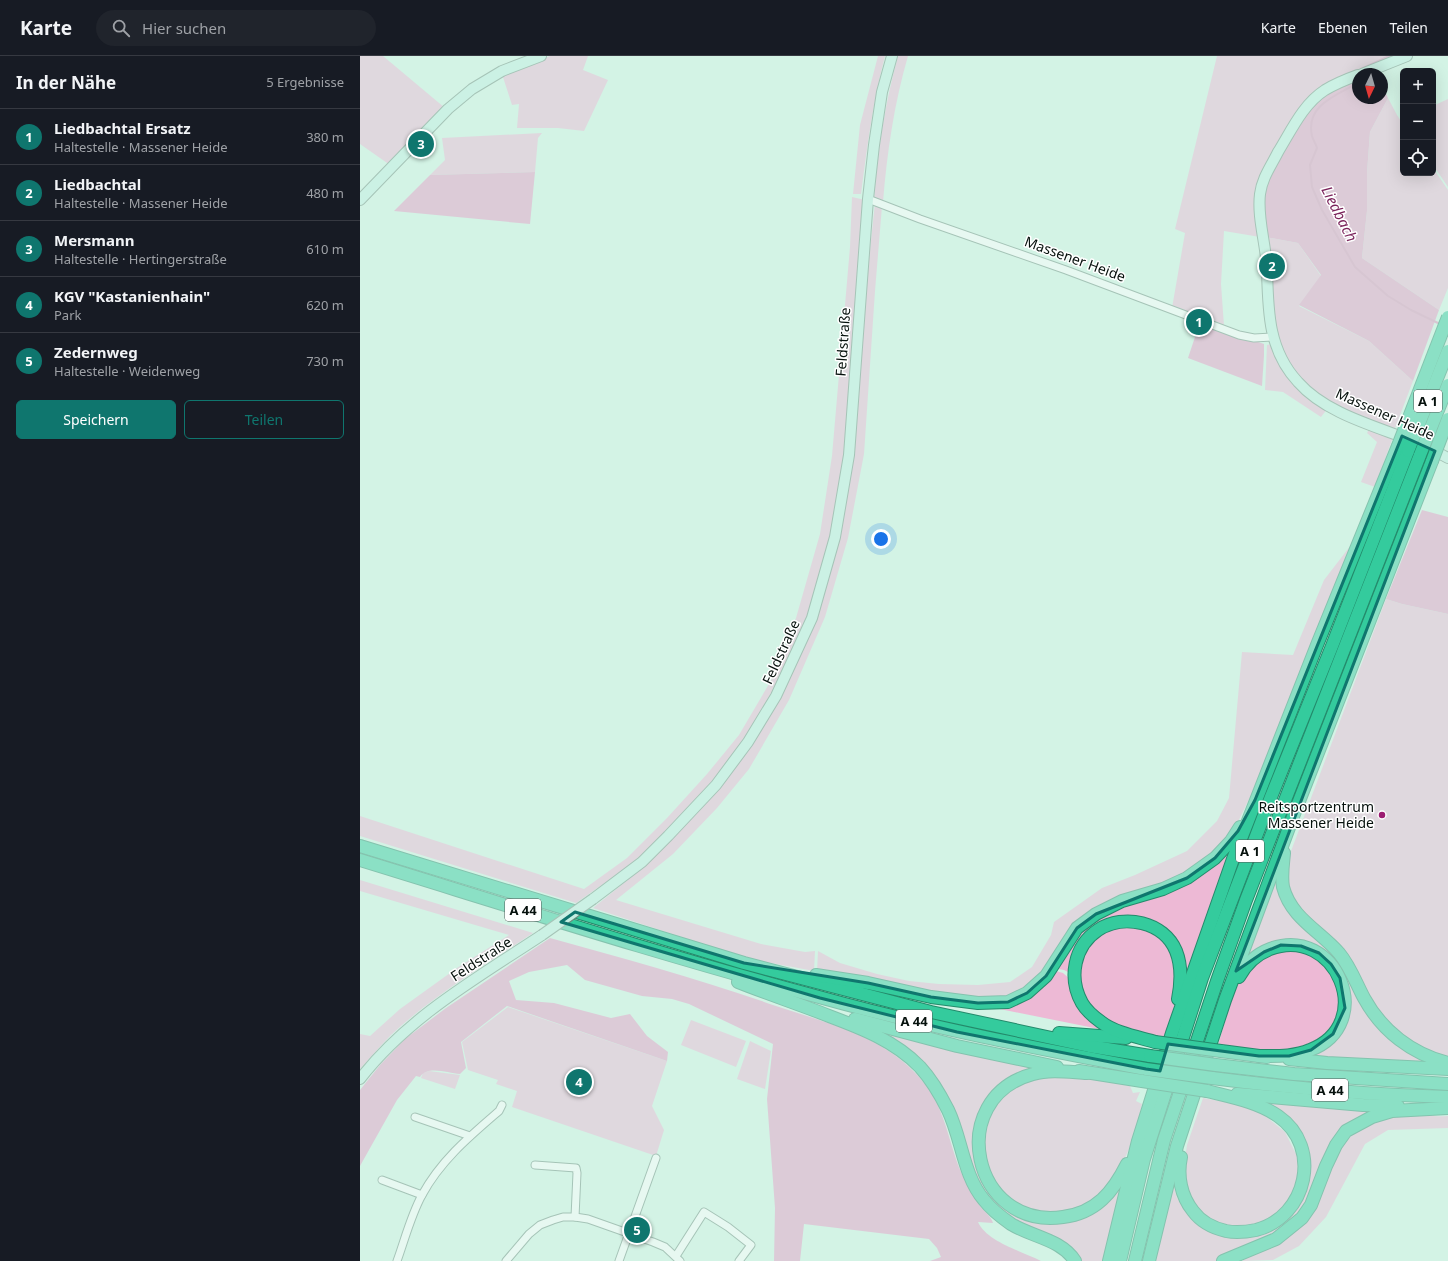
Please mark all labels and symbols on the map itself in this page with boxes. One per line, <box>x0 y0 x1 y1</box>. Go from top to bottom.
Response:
north arrow <box>1352 68 1388 104</box>
pin: 3 <box>408 129 434 159</box>
water label: Liedbach <box>1317 182 1362 245</box>
street label: Massener Heide <box>1022 231 1128 286</box>
pin: 2 <box>1259 251 1285 281</box>
street label: Feldstraße <box>831 307 854 377</box>
pin: 1 <box>1186 307 1212 337</box>
street label: Massener Heide <box>1333 383 1438 444</box>
road number: A 1 <box>1414 390 1442 412</box>
your location <box>871 529 891 549</box>
street label: Feldstraße <box>757 616 804 687</box>
place label: Reitsportzentrum Massener Heide <box>1258 797 1374 832</box>
marker: Reitsportzentrum Massener Heide <box>1377 810 1387 820</box>
road number: A 1 <box>1236 840 1264 862</box>
road number: A 44 <box>505 899 541 921</box>
street label: Feldstraße <box>447 932 515 985</box>
road number: A 44 <box>896 1010 932 1032</box>
pin: 4 <box>566 1067 592 1097</box>
road number: A 44 <box>1312 1079 1348 1101</box>
pin: 5 <box>624 1215 650 1245</box>

